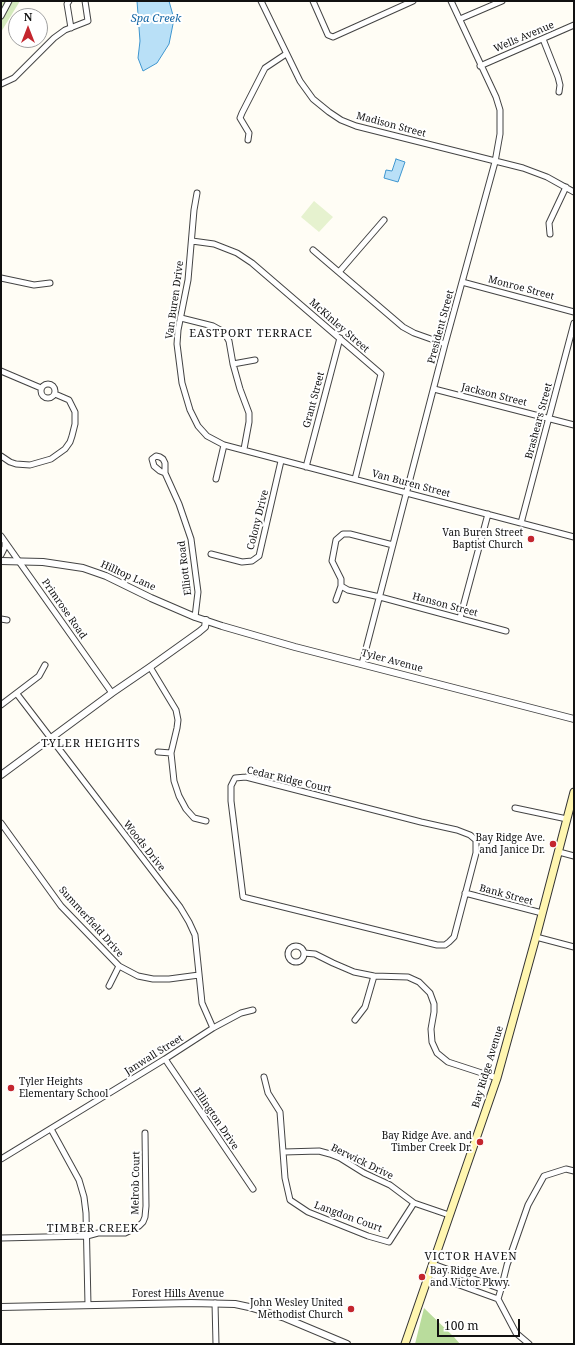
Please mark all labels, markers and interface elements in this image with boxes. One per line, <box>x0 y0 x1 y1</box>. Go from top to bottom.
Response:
north arrow <box>8 8 48 48</box>
text: N <box>24 9 32 24</box>
water label: Spa Creek <box>131 12 181 26</box>
street label: Wells Avenue <box>492 19 556 55</box>
street label: Madison Street <box>355 110 427 140</box>
street label: Van Buren Drive <box>164 260 186 340</box>
street label: Monroe Street <box>487 273 555 303</box>
street label: President Street <box>425 289 457 365</box>
street label: McKinley Street <box>307 297 371 355</box>
district label: EASTPORT TERRACE <box>189 327 313 341</box>
street label: Grant Street <box>301 371 327 429</box>
street label: Jackson Street <box>460 381 528 409</box>
street label: Brashears Street <box>523 382 555 460</box>
street label: Van Buren Street <box>370 468 452 500</box>
street label: Colony Drive <box>245 489 271 551</box>
place label: Van Buren Street Baptist Church <box>442 527 523 550</box>
marker: Van Buren Street Baptist Church <box>526 534 536 544</box>
street label: Elliott Road <box>176 540 194 596</box>
street label: Hilltop Lane <box>99 559 157 593</box>
street label: Primrose Road <box>39 577 89 641</box>
street label: Hanson Street <box>411 591 479 619</box>
street label: Tyler Avenue <box>360 647 424 675</box>
district label: TYLER HEIGHTS <box>41 737 141 751</box>
street label: Cedar Ridge Court <box>246 764 332 796</box>
street label: Woods Drive <box>121 818 167 874</box>
place label: Bay Ridge Ave. and Janice Dr. <box>475 832 545 856</box>
marker: Bay Ridge Ave. and Janice Dr. <box>548 839 558 849</box>
street label: Bank Street <box>478 882 534 908</box>
street label: Summerfield Drive <box>56 884 126 960</box>
street label: Bay Ridge Avenue <box>470 1025 506 1109</box>
street label: Janwall Street <box>123 1032 185 1078</box>
place label: Tyler Heights Elementary School <box>19 1076 108 1100</box>
marker: Tyler Heights Elementary School <box>6 1083 16 1093</box>
street label: Ellington Drive <box>191 1086 241 1152</box>
place label: Bay Ridge Ave. and Timber Creek Dr. <box>382 1130 472 1154</box>
marker: Bay Ridge Ave. and Timber Creek Dr. <box>475 1137 485 1147</box>
street label: Berwick Drive <box>329 1142 395 1182</box>
street label: Melrob Court <box>129 1151 143 1215</box>
street label: Langdon Court <box>313 1199 383 1235</box>
district label: TIMBER CREEK <box>47 1222 139 1236</box>
district label: VICTOR HAVEN <box>424 1250 518 1264</box>
place label: Bay Ridge Ave. and Victor Pkwy. <box>430 1265 510 1288</box>
marker: Bay Ridge Ave. and Victor Pkwy. <box>417 1272 427 1282</box>
street label: Forest Hills Avenue <box>132 1288 224 1300</box>
place label: John Wesley United Methodist Church <box>250 1297 343 1320</box>
marker: John Wesley United Methodist Church <box>346 1304 356 1314</box>
scale bar <box>439 1311 522 1337</box>
text: 100 m <box>444 1317 479 1334</box>

